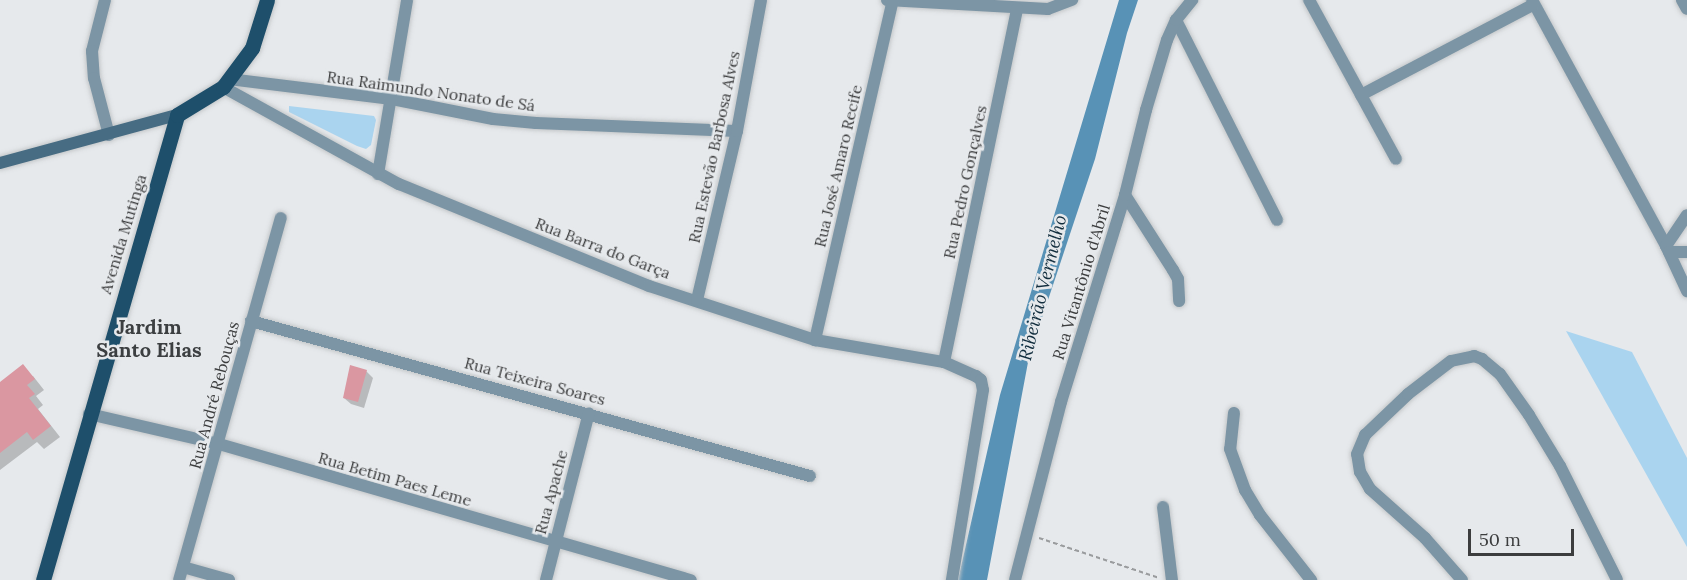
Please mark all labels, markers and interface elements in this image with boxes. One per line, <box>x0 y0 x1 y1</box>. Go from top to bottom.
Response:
street label: Rua Estevão Barbosa Alves <box>684 49 744 245</box>
street label: Rua Raimundo Nonato de Sá <box>326 67 536 115</box>
street label: Rua José Amaro Recife <box>810 83 866 249</box>
street label: Rua Pedro Gonçalves <box>939 103 991 261</box>
street label: Avenida Mutinga <box>96 172 150 296</box>
street label: Rua Vitantônio d'Abril <box>1048 202 1114 362</box>
street label: Rua Barra do Garça <box>533 213 673 283</box>
water label: Ribeirão Vermelho <box>1014 213 1072 363</box>
district label: Jardim Santo Elias <box>96 315 202 362</box>
street label: Rua André Rebouças <box>185 319 243 471</box>
street label: Rua Teixeira Soares <box>462 353 608 409</box>
street label: Rua Betim Paes Leme <box>316 448 474 510</box>
street label: Rua Apache <box>531 448 571 536</box>
scale bar <box>1471 517 1578 555</box>
text: 50 m <box>1479 528 1521 551</box>

